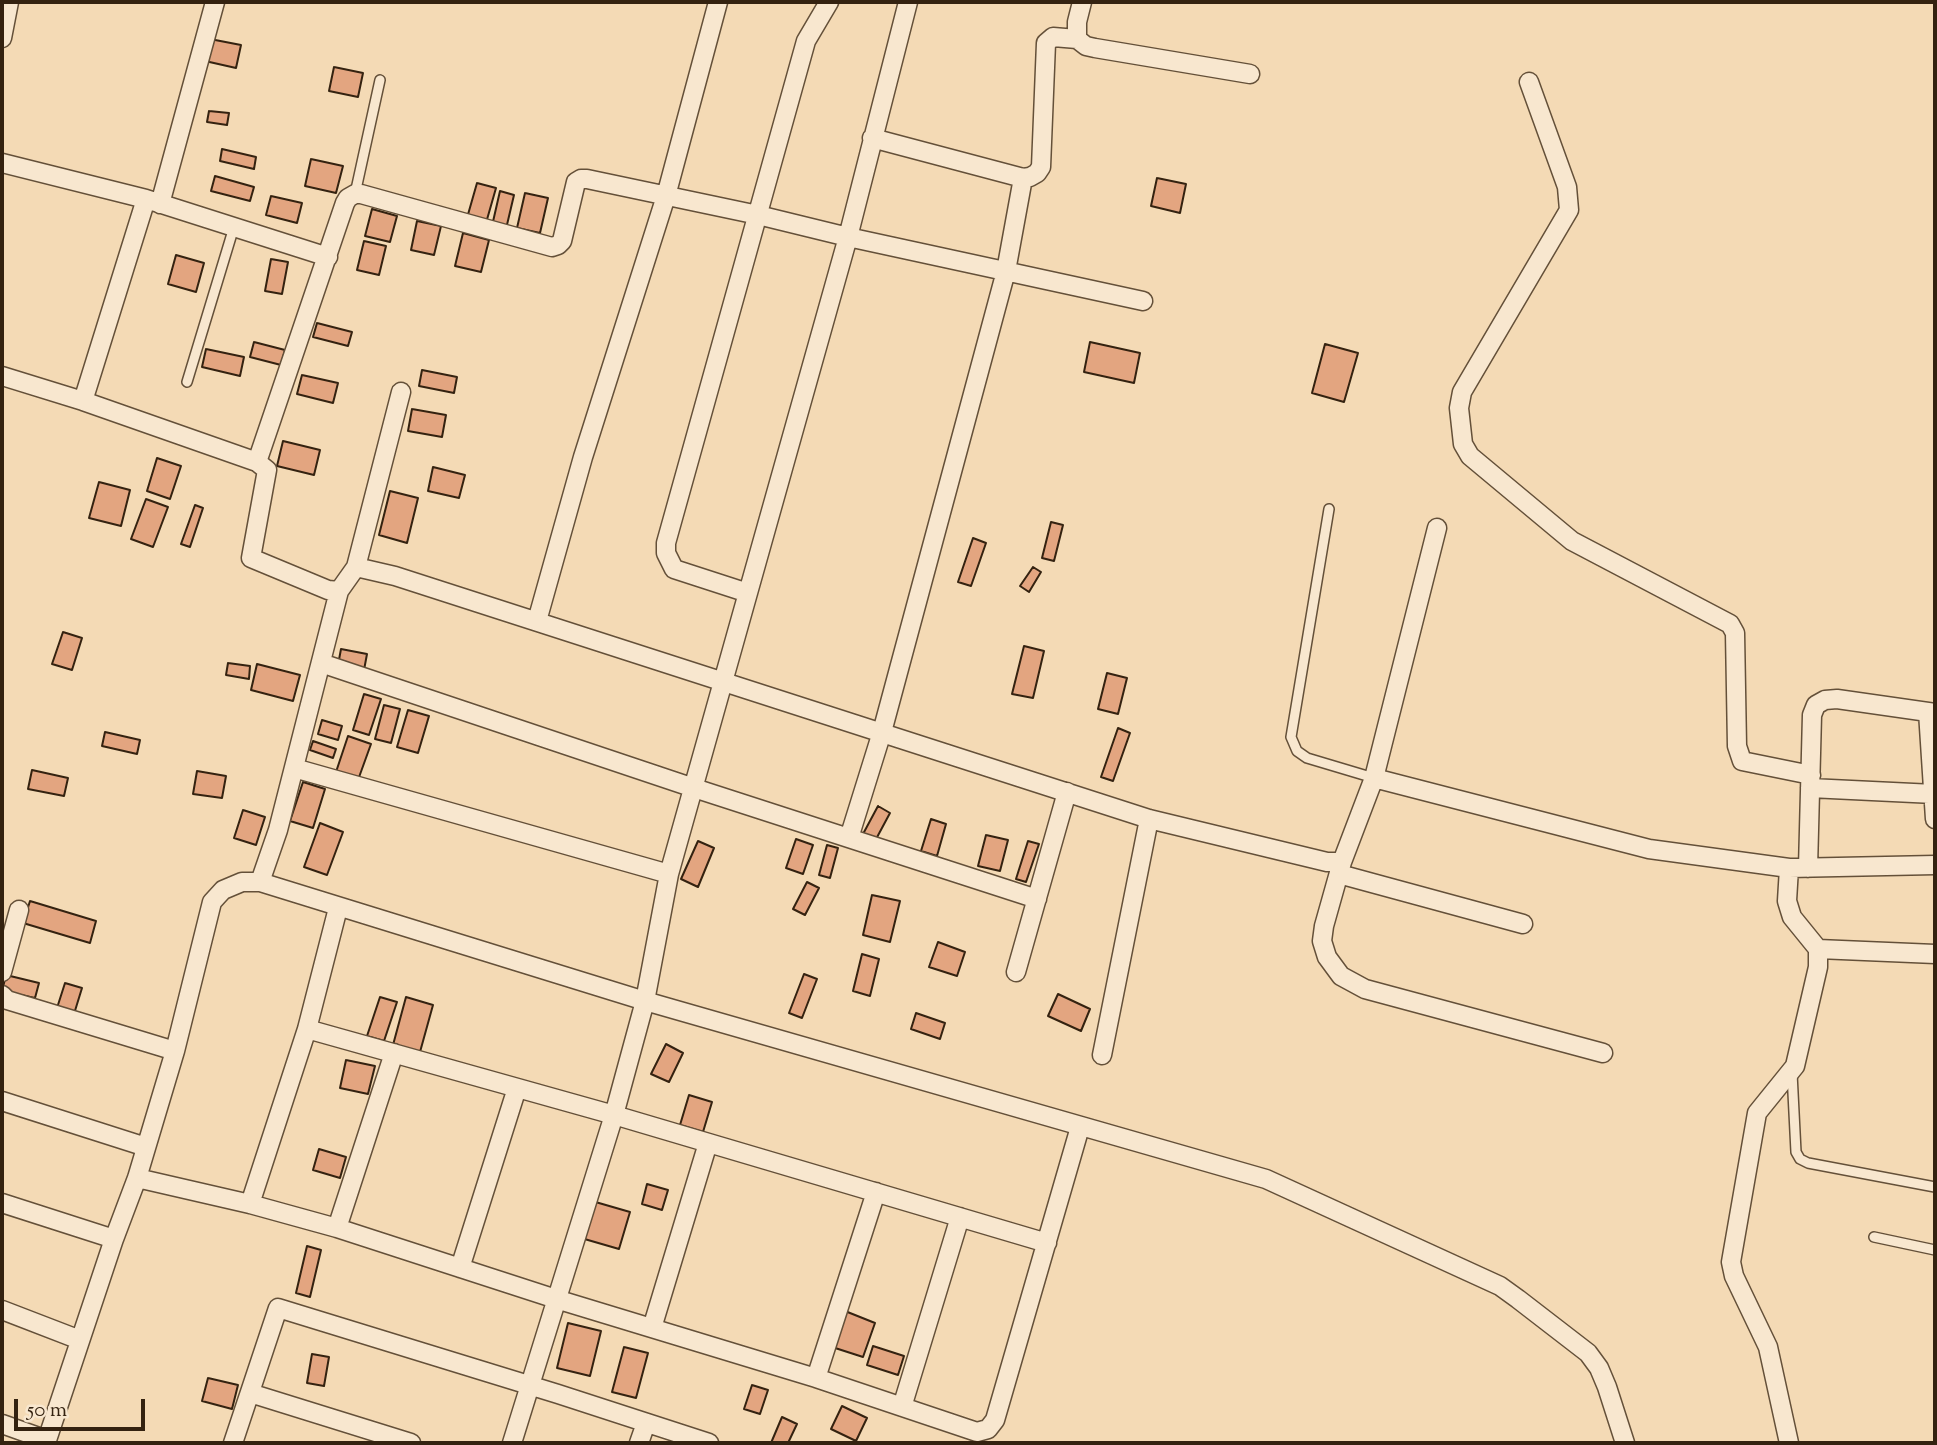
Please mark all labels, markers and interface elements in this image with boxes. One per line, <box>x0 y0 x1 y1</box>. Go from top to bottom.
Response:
scale bar <box>18 1386 149 1430</box>
text: 50 m <box>27 1396 67 1426</box>

